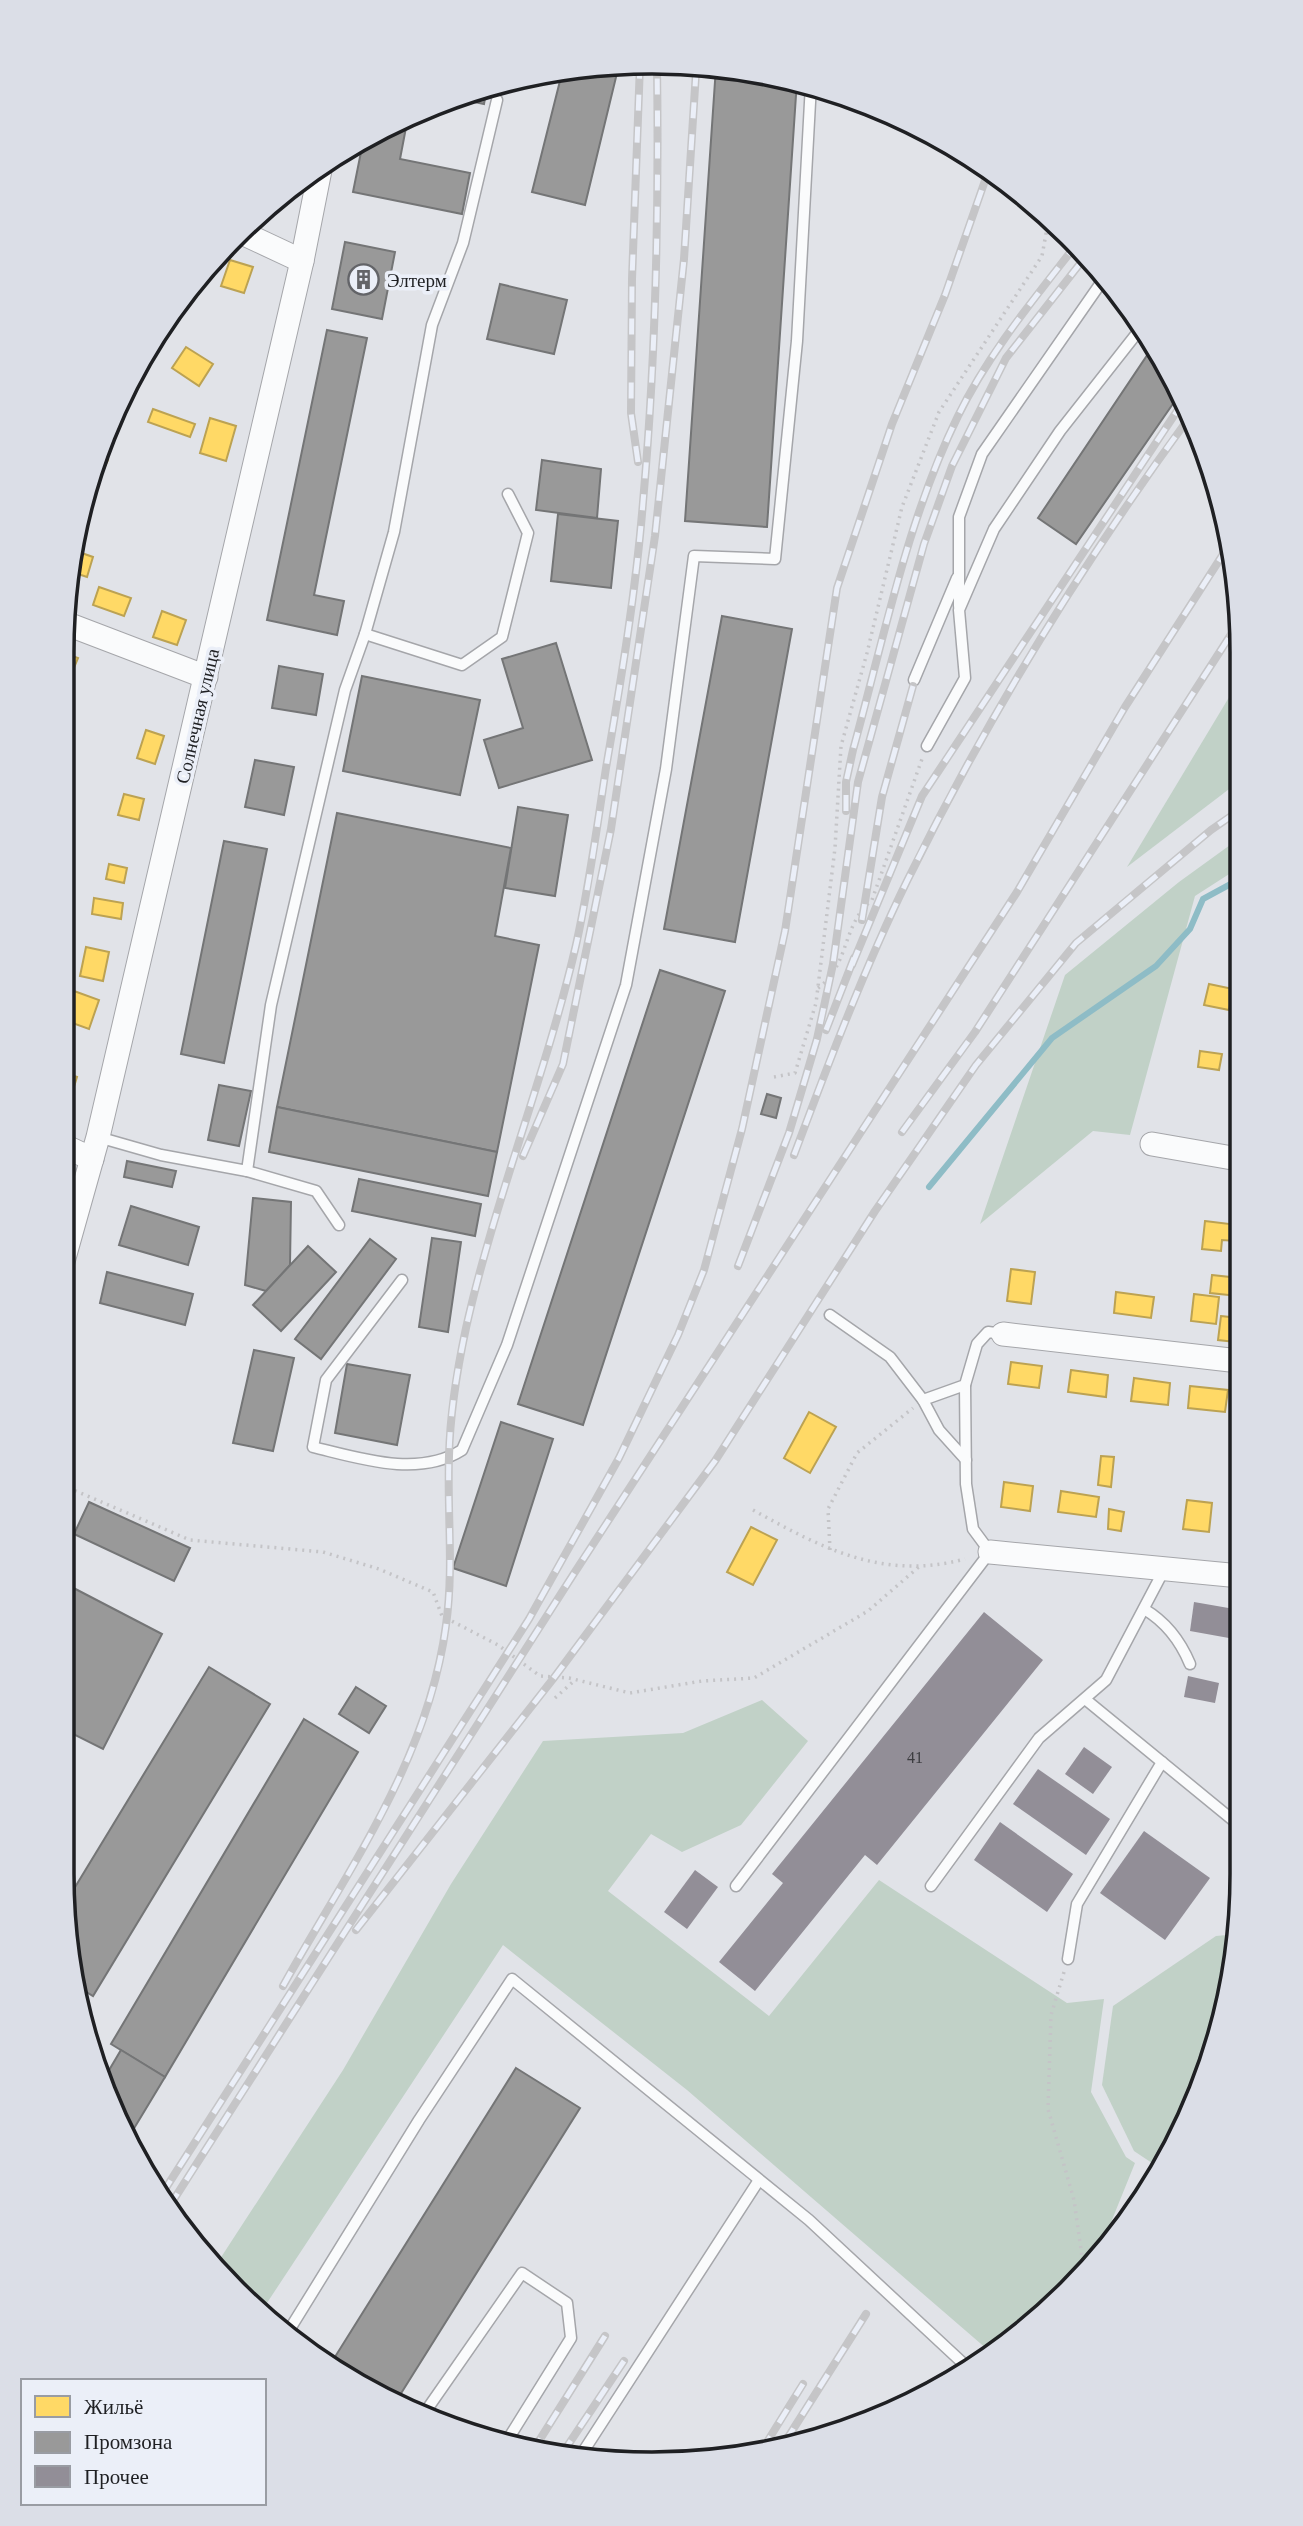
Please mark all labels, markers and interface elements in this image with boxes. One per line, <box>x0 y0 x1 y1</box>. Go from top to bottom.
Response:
building icon: Элтерм <box>347 263 381 297</box>
place label: Элтерм <box>387 270 447 291</box>
street label: Солнечная улица <box>172 646 223 786</box>
house number: 41 <box>907 1749 923 1766</box>
legend <box>21 2379 266 2505</box>
text: Жильё <box>84 2395 143 2419</box>
text: Промзона <box>84 2430 173 2454</box>
text: Прочее <box>84 2465 149 2489</box>

